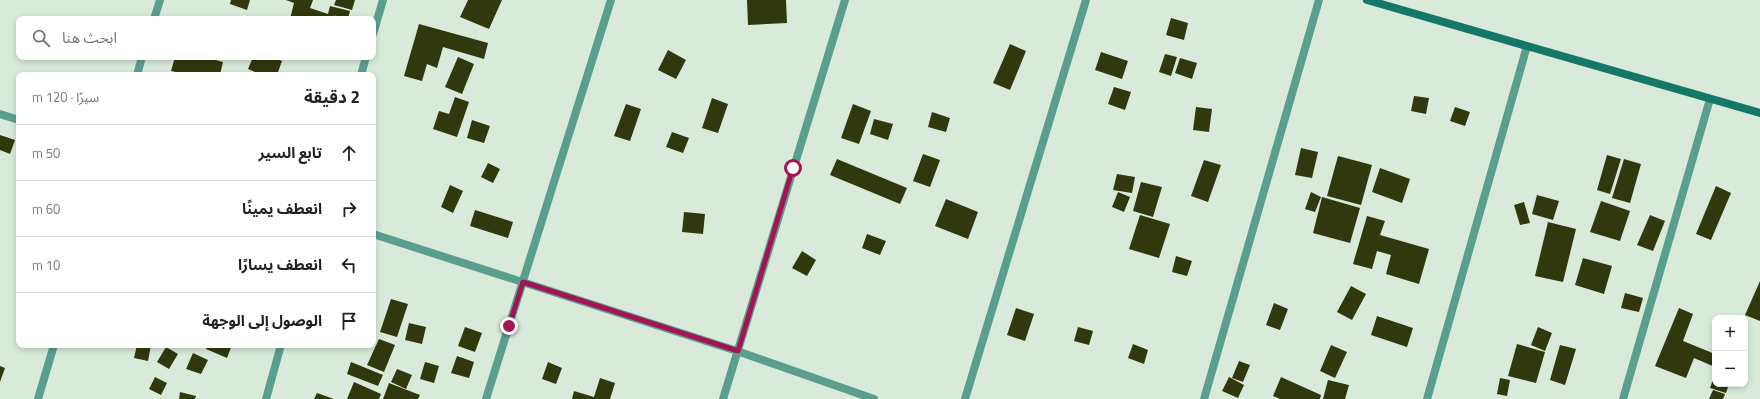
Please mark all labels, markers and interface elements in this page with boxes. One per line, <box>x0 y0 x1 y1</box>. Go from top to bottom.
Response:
search box <box>16 16 376 60</box>
text: ابحث هنا <box>62 26 117 49</box>
icon: search <box>30 27 52 49</box>
text: 2 دقيقة <box>304 84 360 110</box>
text: سيرًا · 120 m <box>32 87 99 107</box>
text: تابع السير <box>259 141 322 164</box>
icon: ahead <box>338 142 360 164</box>
text: 50 m <box>32 143 60 163</box>
route start <box>784 159 802 177</box>
text: انعطف يمينًا <box>242 197 322 220</box>
icon: right <box>338 198 360 220</box>
text: 60 m <box>32 199 60 219</box>
text: انعطف يسارًا <box>238 253 322 276</box>
icon: left <box>338 254 360 276</box>
text: 10 m <box>32 255 60 275</box>
text: الوصول إلى الوجهة <box>202 309 322 332</box>
icon: arrive <box>338 310 360 332</box>
map controls <box>1712 315 1748 387</box>
button: + <box>1712 315 1748 351</box>
route end <box>500 317 518 335</box>
button: − <box>1712 351 1748 387</box>

